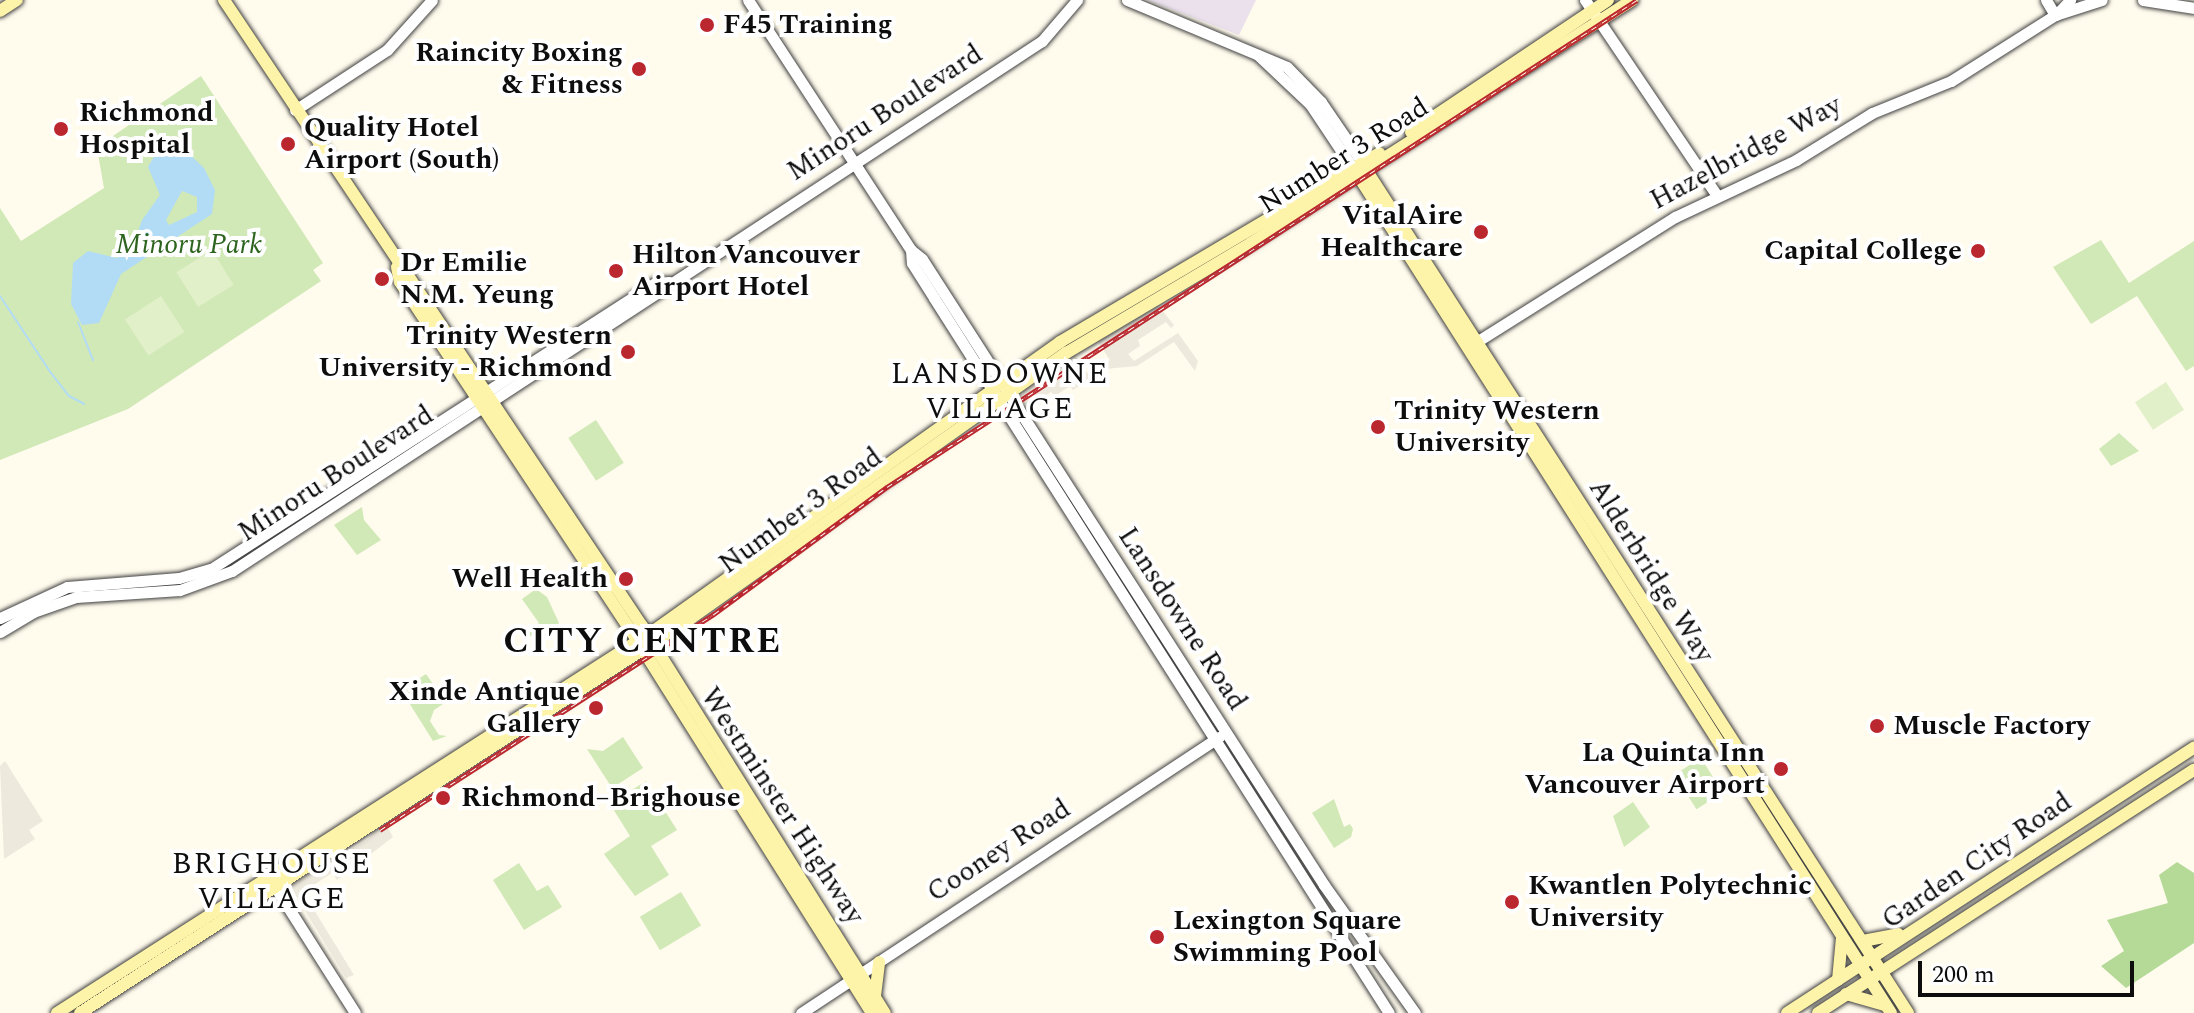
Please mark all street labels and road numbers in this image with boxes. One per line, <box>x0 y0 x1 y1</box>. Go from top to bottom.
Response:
street label: Minoru Boulevard <box>781 37 989 189</box>
street label: Hazelbridge Way <box>1645 88 1847 218</box>
street label: Number 3 Road <box>1253 90 1435 222</box>
street label: Minoru Boulevard <box>232 398 440 550</box>
street label: Number 3 Road <box>713 441 889 581</box>
street label: Alderbridge Way <box>1581 473 1721 669</box>
street label: Lansdowne Road <box>1110 521 1254 717</box>
street label: Westminster Highway <box>693 681 871 931</box>
street label: Garden City Road <box>1876 785 2078 937</box>
street label: Cooney Road <box>921 792 1077 910</box>

